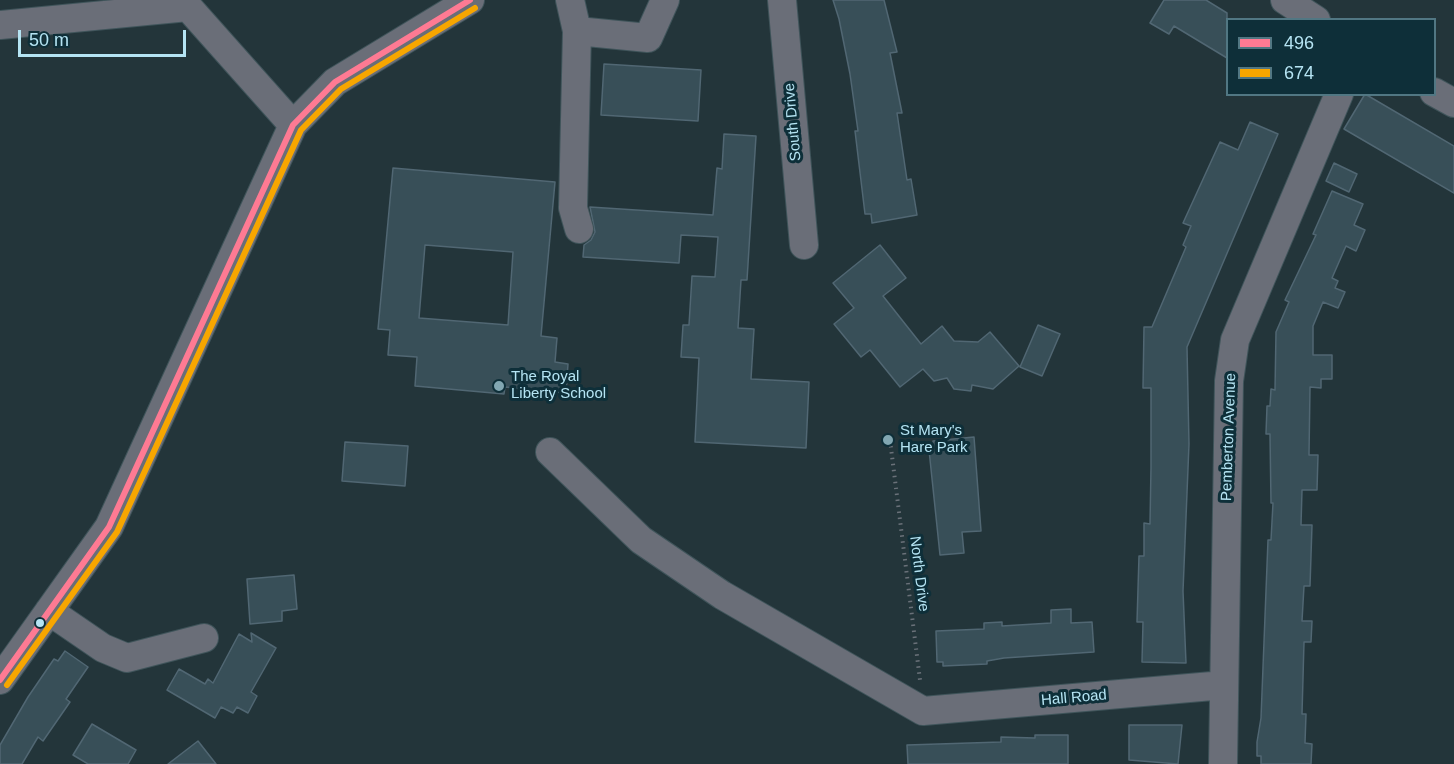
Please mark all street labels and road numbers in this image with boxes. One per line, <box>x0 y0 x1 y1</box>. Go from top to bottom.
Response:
street label: South Drive <box>781 82 805 162</box>
street label: Pemberton Avenue <box>1218 373 1240 501</box>
street label: North Drive <box>905 535 933 613</box>
street label: Hall Road <box>1040 686 1108 710</box>

